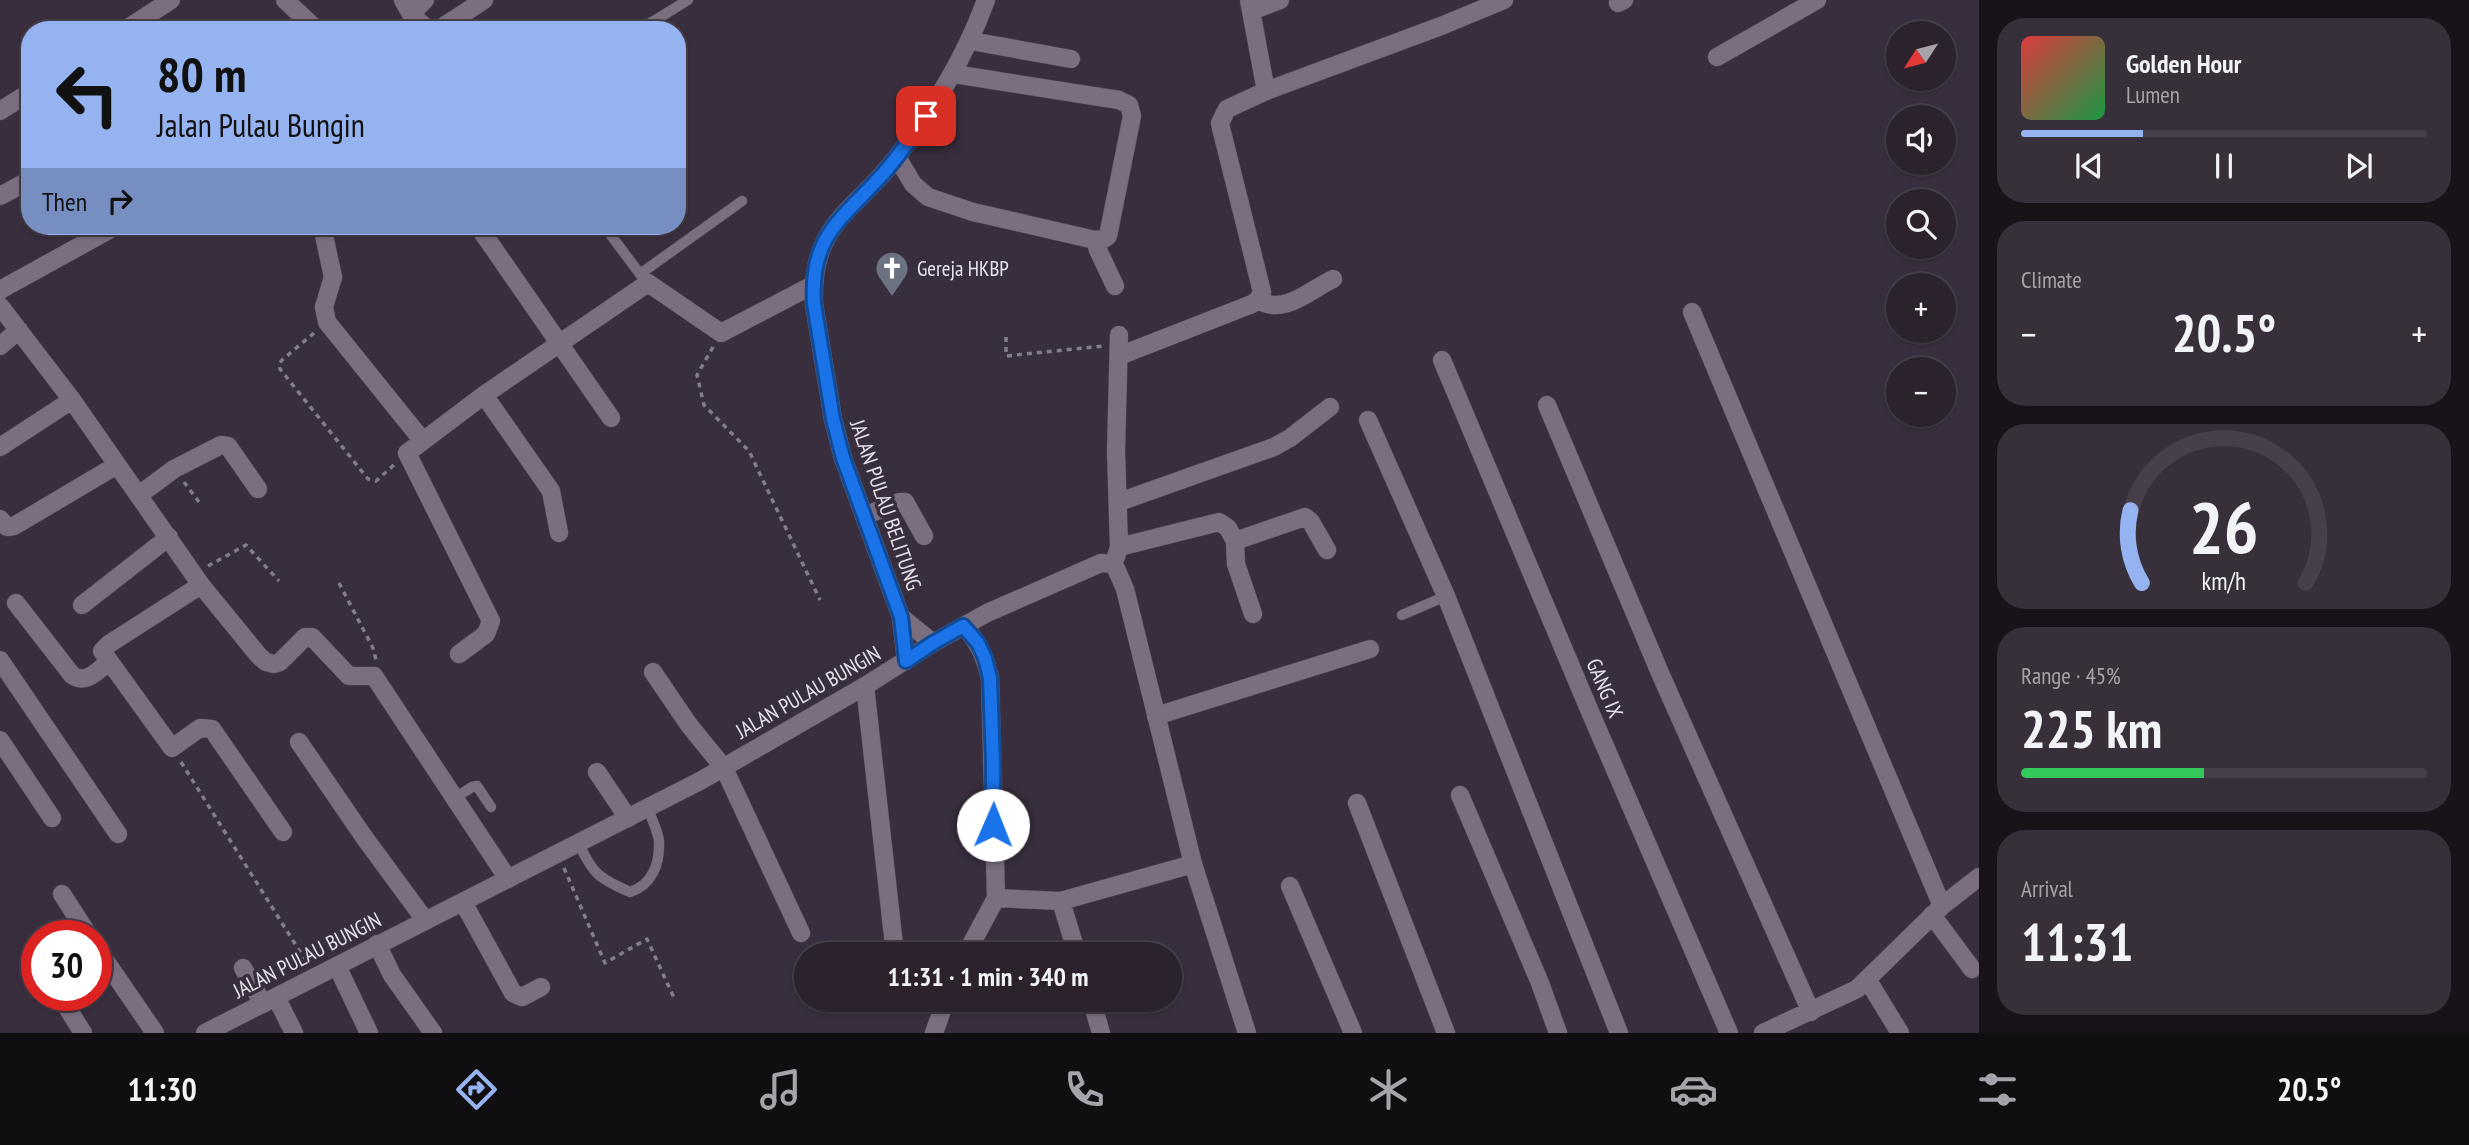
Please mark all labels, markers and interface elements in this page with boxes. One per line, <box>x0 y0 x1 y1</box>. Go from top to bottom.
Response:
north arrow <box>1886 21 1956 91</box>
map controls <box>1886 21 1956 427</box>
text: 80 m <box>157 42 246 106</box>
text: Golden Hour <box>2126 47 2241 80</box>
icon: left <box>42 49 133 140</box>
text: Lumen <box>2126 80 2180 109</box>
pin <box>896 86 956 146</box>
icon: arrive <box>907 97 945 135</box>
text: Jalan Pulau Bungin <box>157 104 365 146</box>
button: sound <box>1886 105 1956 175</box>
icon: previous <box>2070 147 2108 185</box>
icon: pause <box>2205 147 2243 185</box>
icon: next <box>2340 147 2378 185</box>
icon: right <box>101 182 139 220</box>
text: Then <box>42 185 87 218</box>
button: search <box>1886 189 1956 259</box>
church icon: Gereja HKBP <box>873 249 911 298</box>
place label: Gereja HKBP <box>917 255 1009 282</box>
text: Climate <box>2021 265 2082 294</box>
button: + <box>1886 273 1956 343</box>
text: 20.5° <box>2172 299 2276 366</box>
text: − <box>2021 309 2037 358</box>
text: + <box>2411 309 2427 358</box>
button: − <box>1886 357 1956 427</box>
street label: JALAN PULAU BELITUNG <box>844 415 928 594</box>
text: 26 <box>2189 479 2259 573</box>
text: km/h <box>2202 564 2246 596</box>
street label: JALAN PULAU BUNGIN <box>730 640 885 745</box>
street label: GANG IX <box>1581 654 1630 722</box>
text: Range · 45% <box>2021 661 2121 690</box>
text: 225 km <box>2021 695 2162 762</box>
position arrow <box>956 788 1030 862</box>
text: Arrival <box>2021 874 2073 903</box>
street label: JALAN PULAU BUNGIN <box>227 906 386 1004</box>
text: 11:31 <box>2021 908 2133 975</box>
speed limit sign: 30 <box>21 920 112 1011</box>
text: 11:31 · 1 min · 340 m <box>888 960 1088 993</box>
icon: directions <box>452 1065 501 1114</box>
icon: music <box>756 1065 805 1114</box>
icon: phone <box>1060 1065 1109 1114</box>
icon: climate <box>1364 1065 1413 1114</box>
icon: car <box>1669 1065 1718 1114</box>
icon: filters <box>1973 1065 2022 1114</box>
text: 11:30 <box>128 1068 197 1110</box>
text: 20.5° <box>2277 1068 2341 1110</box>

